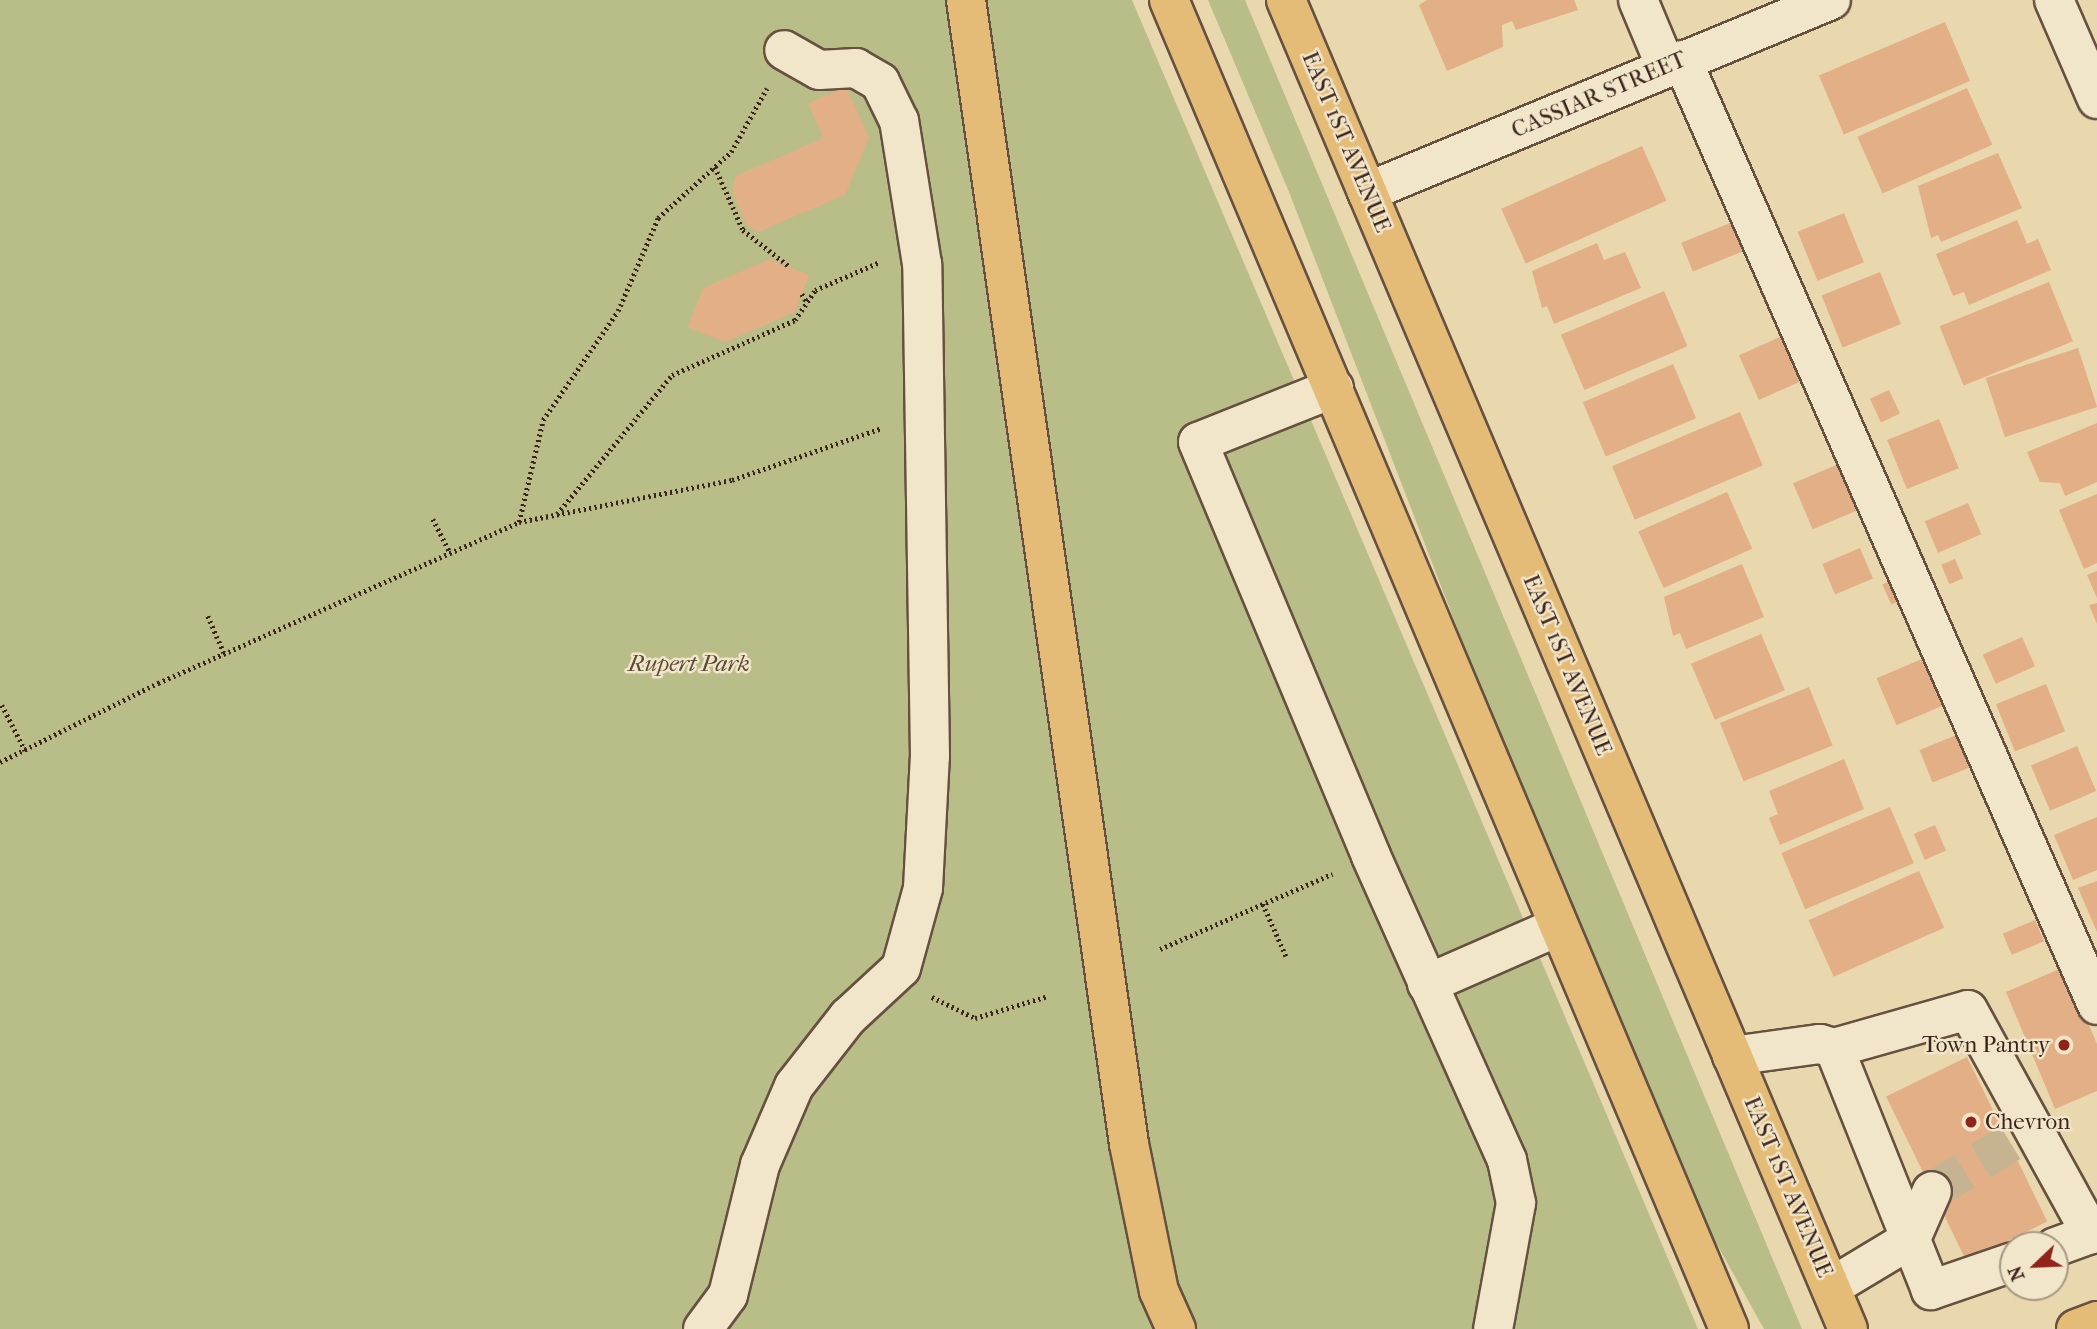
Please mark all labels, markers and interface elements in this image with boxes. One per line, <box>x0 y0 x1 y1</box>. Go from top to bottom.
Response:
street label: CASSIAR STREET <box>1507 46 1691 144</box>
street label: EAST 1ST AVENUE <box>1295 47 1397 237</box>
street label: EAST 1ST AVENUE <box>1516 570 1618 760</box>
park label: Rupert Park <box>628 650 750 678</box>
place label: Town Pantry <box>1922 1031 2050 1059</box>
marker: Town Pantry <box>2056 1037 2072 1053</box>
street label: EAST 1ST AVENUE <box>1737 1092 1839 1282</box>
place label: Chevron <box>1985 1108 2070 1136</box>
marker: Chevron <box>1963 1114 1979 1130</box>
north arrow <box>1999 1231 2069 1301</box>
text: N <box>2004 1262 2029 1284</box>

